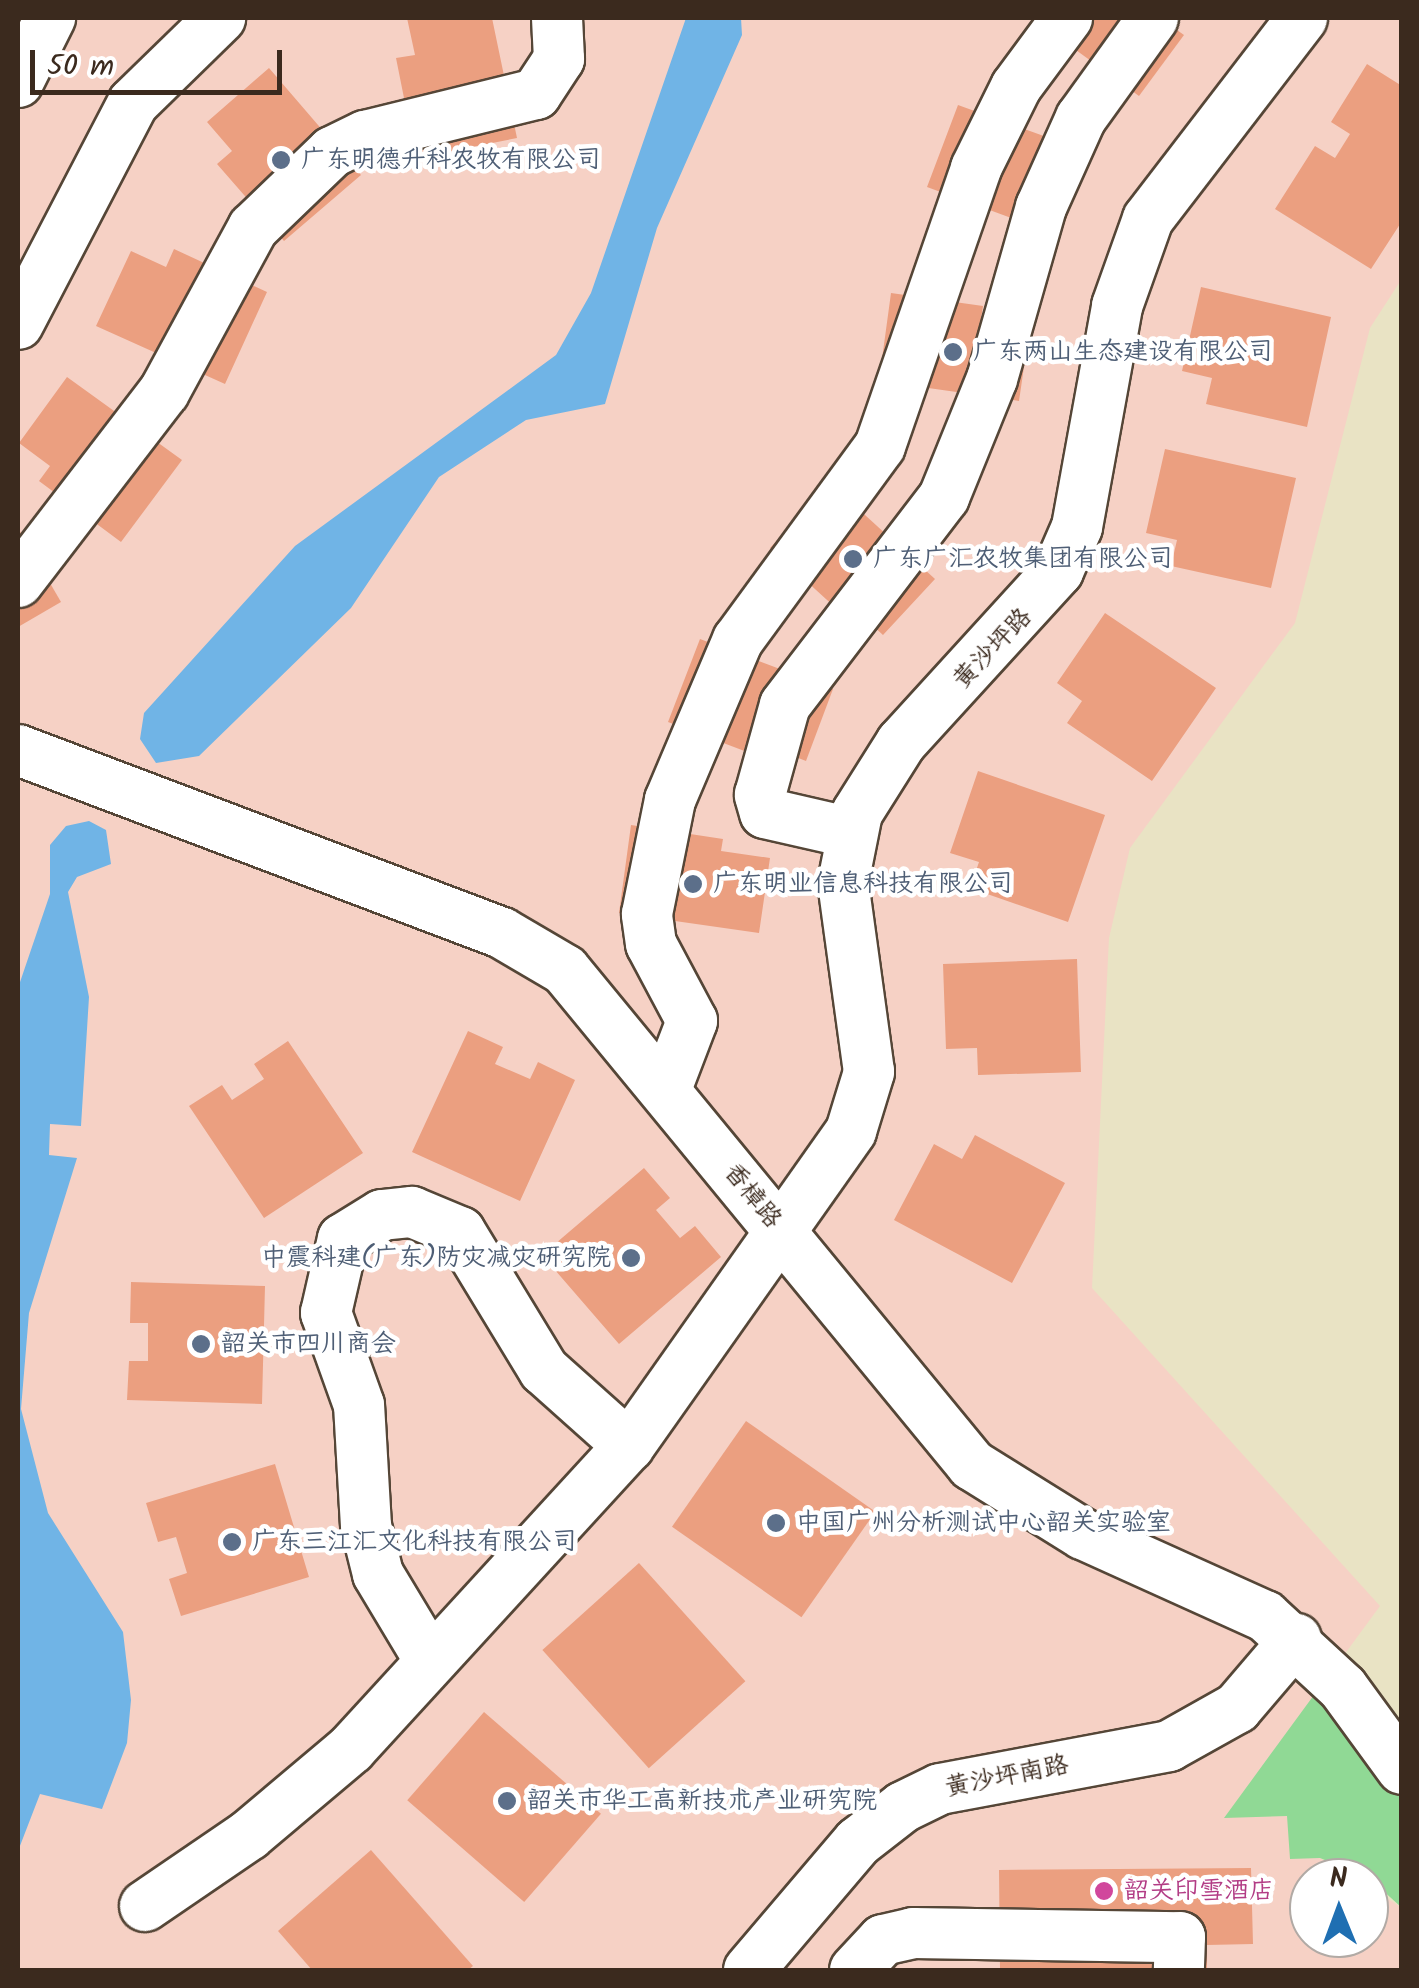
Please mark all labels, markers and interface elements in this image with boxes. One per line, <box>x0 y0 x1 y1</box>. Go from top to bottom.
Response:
scale bar <box>35 30 288 92</box>
text: 50 m <box>47 43 114 91</box>
place label: 广东明德升科农牧有限公司 <box>301 145 601 175</box>
marker: 广东明德升科农牧有限公司 <box>270 149 292 171</box>
place label: 广东两山生态建设有限公司 <box>973 337 1273 367</box>
marker: 广东两山生态建设有限公司 <box>942 341 964 363</box>
place label: 广东广汇农牧集团有限公司 <box>873 544 1173 574</box>
marker: 广东广汇农牧集团有限公司 <box>842 548 864 570</box>
street label: 黄沙坪路 <box>947 603 1039 695</box>
place label: 广东明业信息科技有限公司 <box>713 869 1013 899</box>
marker: 广东明业信息科技有限公司 <box>682 873 704 895</box>
street label: 香樟路 <box>717 1157 787 1235</box>
place label: 中震科建(广东)防灾减灾研究院 <box>261 1243 611 1273</box>
marker: 中震科建(广东)防灾减灾研究院 <box>620 1247 642 1269</box>
place label: 韶关市四川商会 <box>221 1329 396 1359</box>
marker: 韶关市四川商会 <box>190 1333 212 1355</box>
place label: 中国广州分析测试中心韶关实验室 <box>796 1508 1171 1538</box>
marker: 中国广州分析测试中心韶关实验室 <box>765 1512 787 1534</box>
place label: 广东三江汇文化科技有限公司 <box>252 1527 577 1557</box>
marker: 广东三江汇文化科技有限公司 <box>221 1531 243 1553</box>
street label: 黄沙坪南路 <box>943 1750 1071 1804</box>
place label: 韶关市华工高新技术产业研究院 <box>527 1786 877 1816</box>
marker: 韶关市华工高新技术产业研究院 <box>496 1790 518 1812</box>
text: N <box>1329 1857 1348 1902</box>
north arrow <box>1289 1858 1389 1958</box>
place label: 韶关印雪酒店 <box>1124 1876 1274 1906</box>
marker: 韶关印雪酒店 <box>1093 1880 1115 1902</box>

